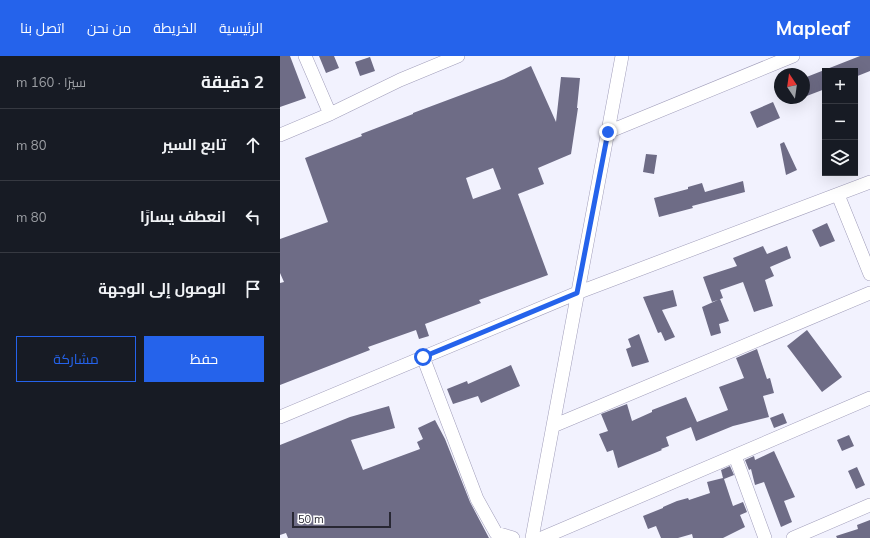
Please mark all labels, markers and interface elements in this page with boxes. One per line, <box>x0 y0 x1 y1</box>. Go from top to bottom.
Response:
text: Mapleaf <box>776 16 850 40</box>
text: اتصل بنا <box>20 19 65 37</box>
text: من نحن <box>87 19 131 37</box>
text: الخريطة <box>153 19 197 37</box>
text: الرئيسية <box>219 19 263 37</box>
north arrow <box>774 68 810 104</box>
map controls <box>822 68 858 176</box>
button: + <box>822 68 858 104</box>
text: 2 دقيقة <box>201 71 264 92</box>
text: سيرًا · 160 m <box>16 74 86 90</box>
button: − <box>822 104 858 140</box>
route end <box>599 123 617 141</box>
icon: ahead <box>242 134 264 156</box>
text: تابع السير <box>162 135 226 154</box>
text: 80 m <box>16 137 46 153</box>
button: layers <box>822 140 858 176</box>
icon: left <box>242 206 264 228</box>
text: انعطف يسارًا <box>140 207 226 226</box>
text: 80 m <box>16 209 46 225</box>
icon: arrive <box>242 278 264 300</box>
text: الوصول إلى الوجهة <box>98 279 226 298</box>
button: مشاركة <box>16 336 136 382</box>
button: حفظ <box>144 336 264 382</box>
route start <box>414 348 432 366</box>
scale bar <box>292 510 391 529</box>
text: 50 m <box>298 512 324 526</box>

